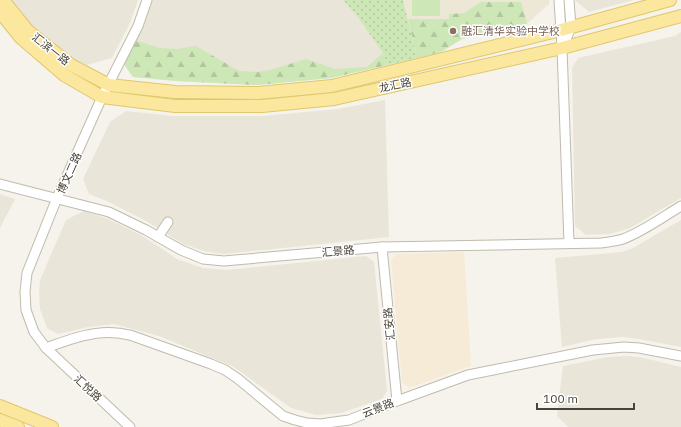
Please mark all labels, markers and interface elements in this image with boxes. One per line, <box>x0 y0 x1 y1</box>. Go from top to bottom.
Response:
place label: 融汇清华实验中学校 <box>461 24 560 38</box>
marker: 融汇清华实验中学校 <box>448 26 458 36</box>
street label: 汇滨一路 <box>29 30 73 68</box>
street label: 龙汇路 <box>377 75 413 95</box>
street label: 博文二路 <box>54 150 84 196</box>
street label: 汇景路 <box>321 243 355 259</box>
street label: 汇安路 <box>380 307 398 341</box>
street label: 汇悦路 <box>71 372 105 404</box>
scale bar <box>537 385 634 411</box>
text: 100 m <box>543 391 578 406</box>
street label: 云景路 <box>360 396 396 420</box>

